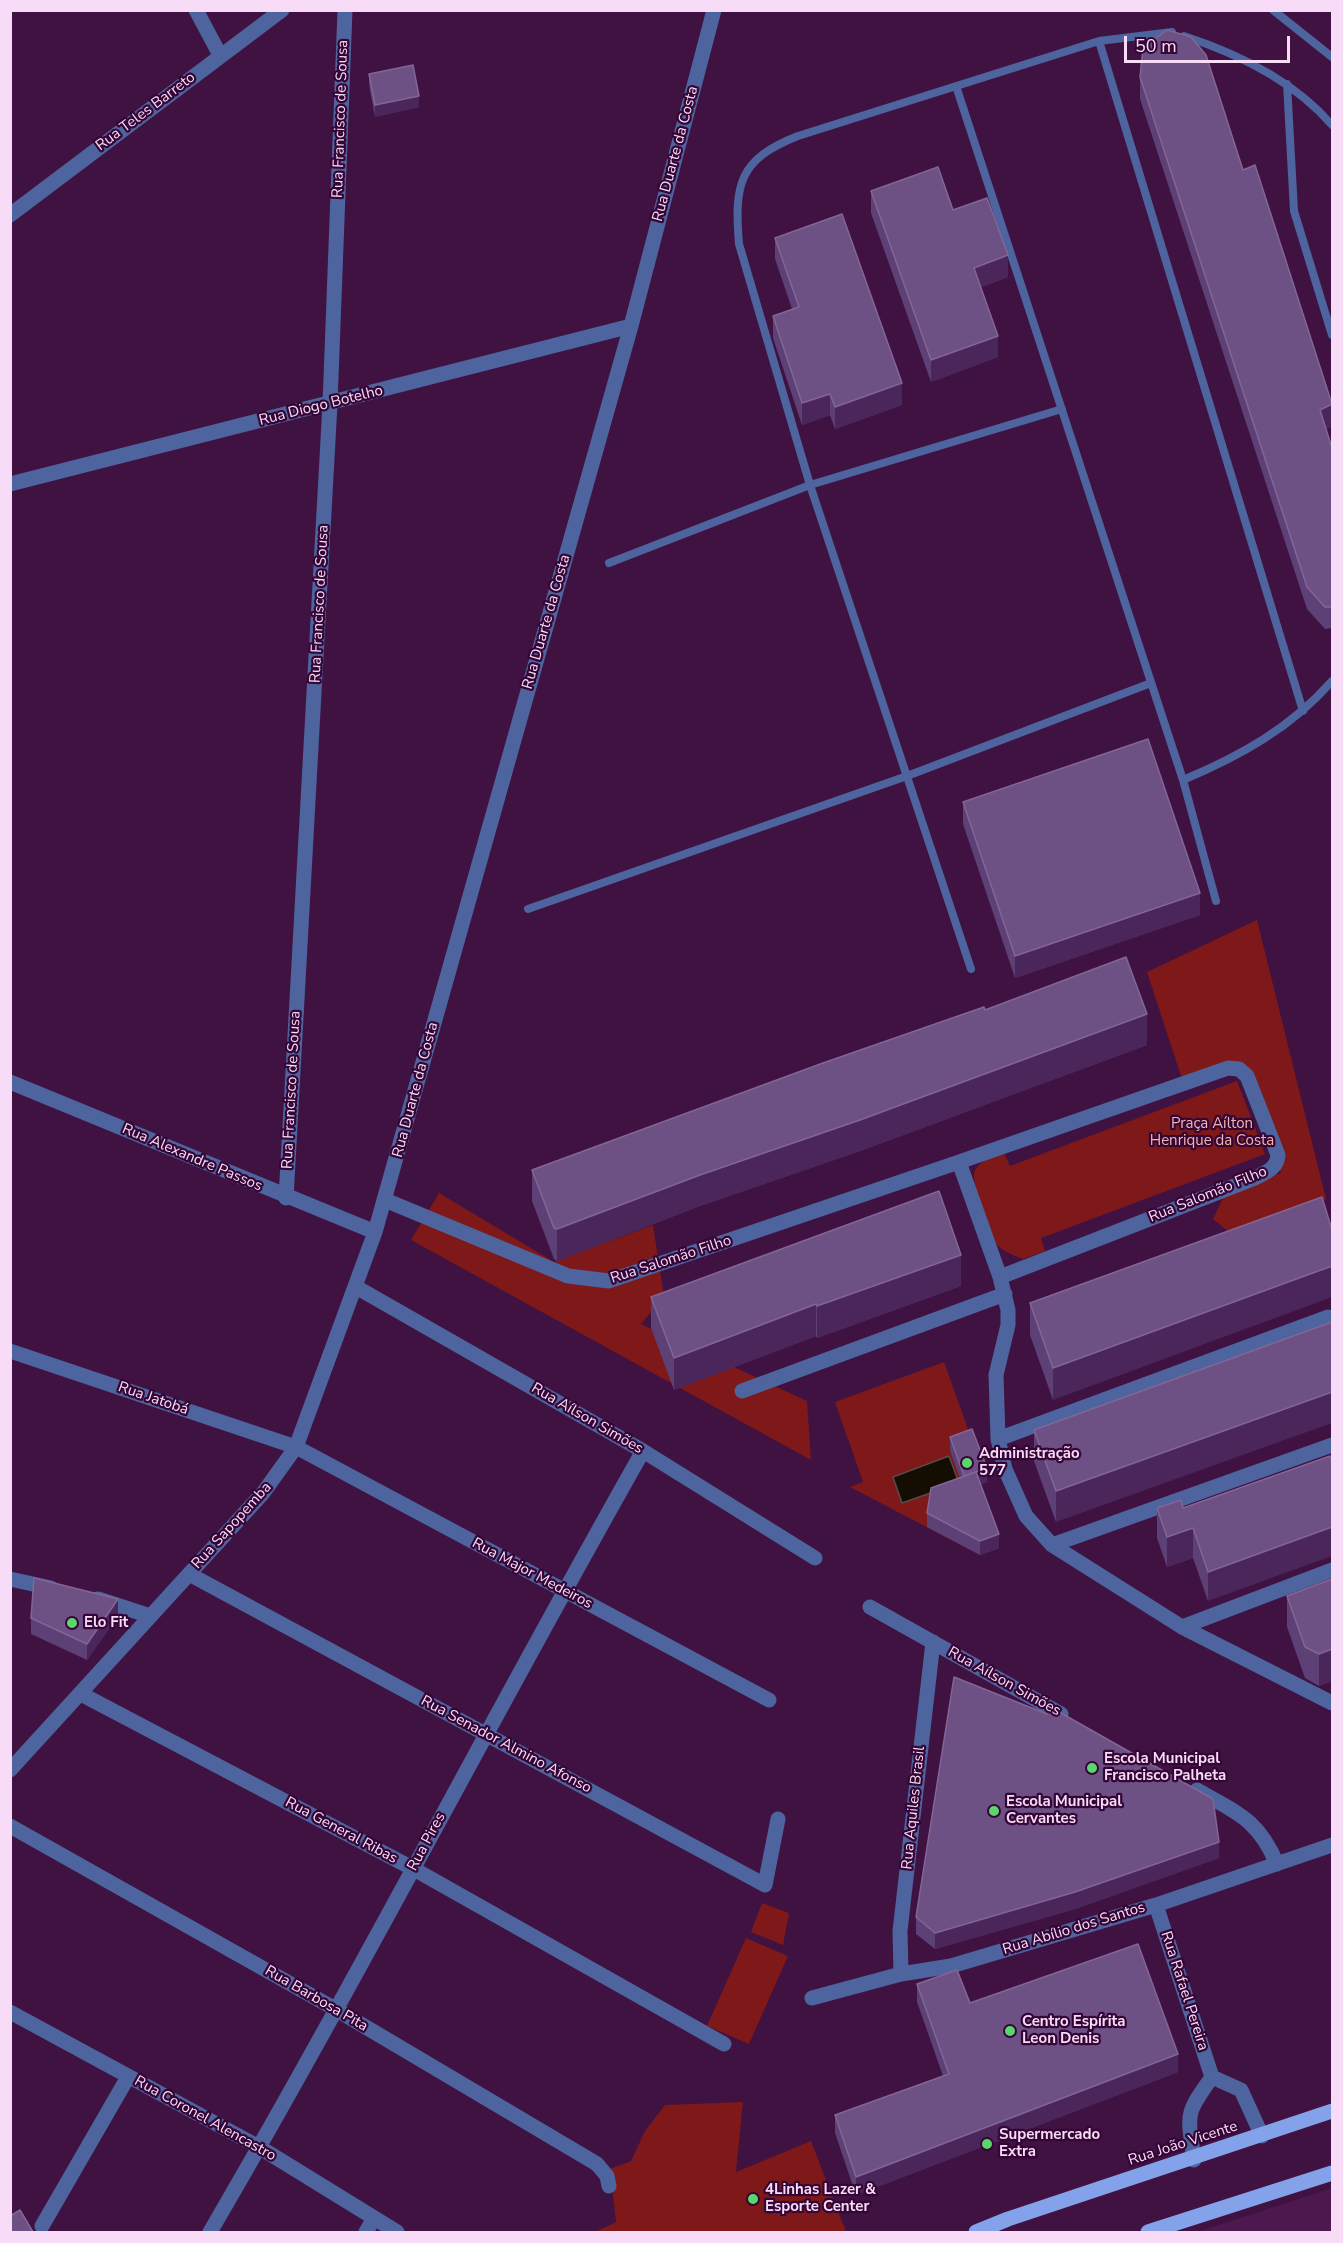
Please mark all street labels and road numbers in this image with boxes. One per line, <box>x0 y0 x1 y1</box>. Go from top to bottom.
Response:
street label: Rua Francisco de Sousa <box>329 40 353 198</box>
street label: Rua Teles Barreto <box>93 69 199 155</box>
street label: Rua Duarte da Costa <box>649 84 703 224</box>
street label: Rua Diogo Botelho <box>257 382 385 430</box>
street label: Rua Francisco de Sousa <box>307 524 333 684</box>
street label: Rua Duarte da Costa <box>519 553 575 691</box>
street label: Rua Francisco de Sousa <box>279 1010 305 1170</box>
street label: Rua Duarte da Costa <box>389 1020 443 1160</box>
street label: Rua Alexandre Passos <box>119 1120 265 1196</box>
street label: Rua Salomão Filho <box>1146 1163 1270 1227</box>
street label: Rua Salomão Filho <box>608 1232 734 1288</box>
street label: Rua Jatobá <box>115 1379 191 1419</box>
street label: Rua Aílson Simões <box>528 1380 646 1458</box>
street label: Rua Sapopemba <box>188 1479 276 1573</box>
street label: Rua Major Medeiros <box>469 1535 595 1613</box>
street label: Rua Aílson Simões <box>944 1644 1064 1720</box>
street label: Rua Senador Almino Afonso <box>418 1692 594 1798</box>
street label: Rua Aquiles Brasil <box>899 1746 929 1870</box>
street label: Rua General Ribas <box>282 1794 400 1868</box>
street label: Rua Pires <box>404 1810 450 1874</box>
street label: Rua Abílio dos Santos <box>1000 1899 1148 1959</box>
street label: Rua Rafael Pereira <box>1156 1929 1212 2053</box>
street label: Rua Barbosa Pita <box>261 1962 371 2036</box>
street label: Rua Coronel Alencastro <box>131 2073 279 2165</box>
street label: Rua João Vicente <box>1126 2118 1240 2170</box>

